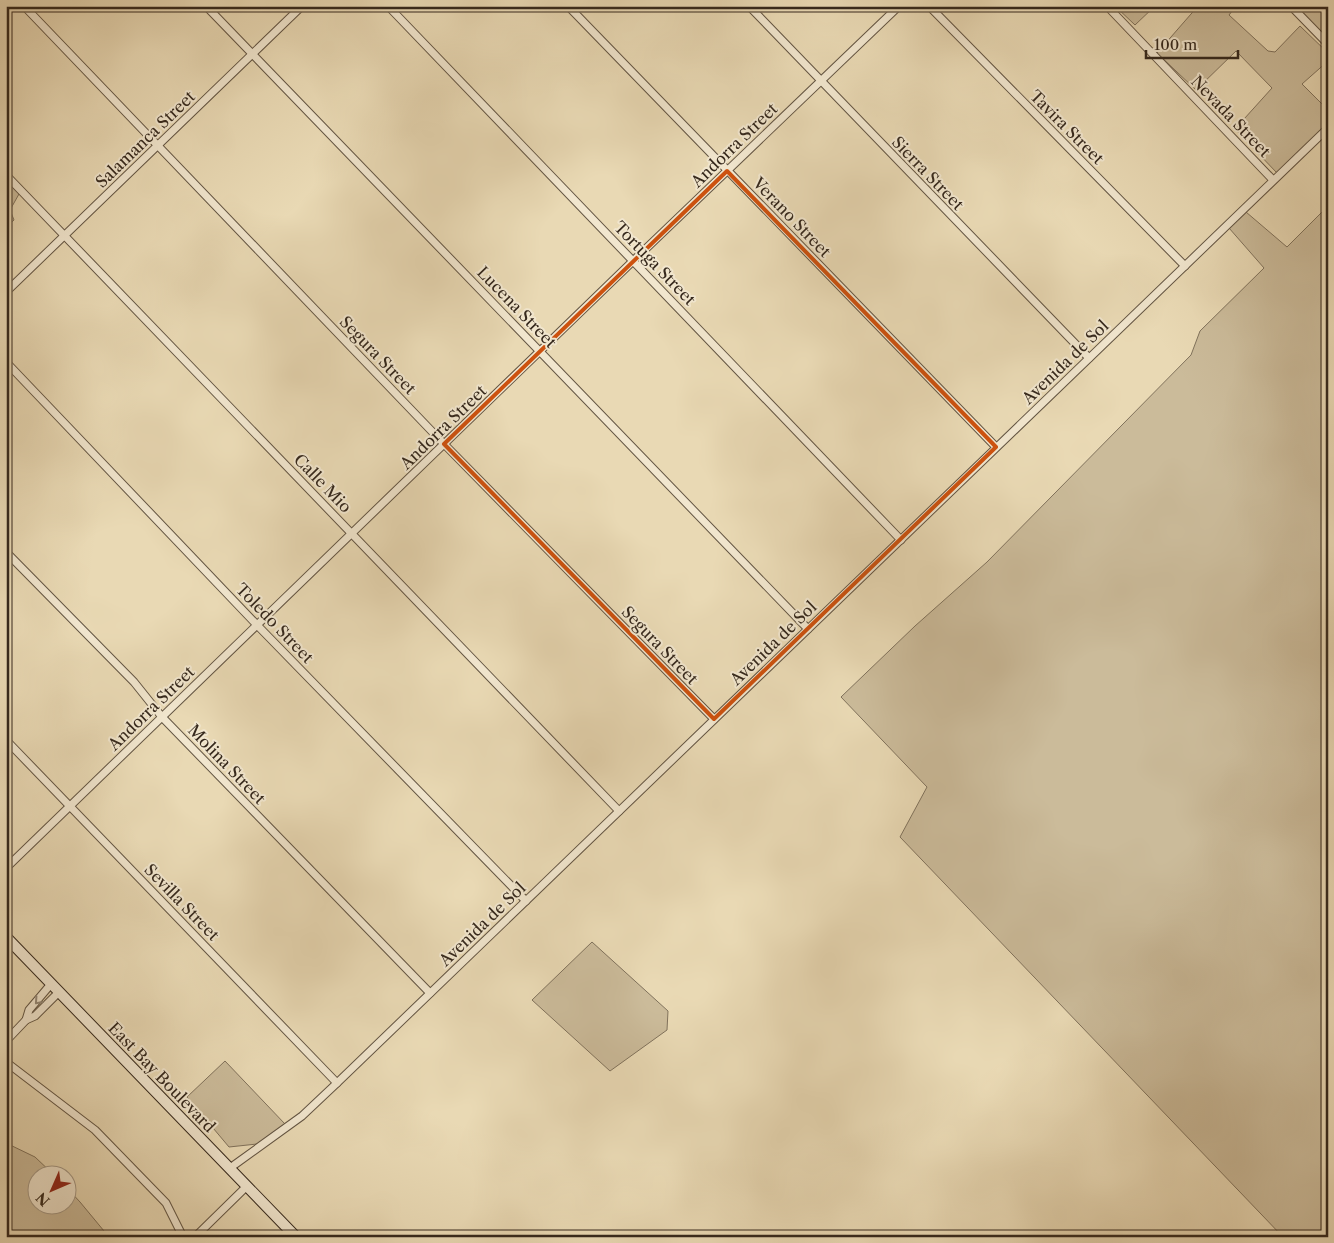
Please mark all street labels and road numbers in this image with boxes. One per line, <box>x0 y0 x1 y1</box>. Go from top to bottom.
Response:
street label: Nevada Street <box>1187 71 1275 161</box>
street label: Salamanca Street <box>91 86 199 192</box>
street label: Tavira Street <box>1026 86 1108 168</box>
street label: Andorra Street <box>686 98 782 192</box>
street label: Sierra Street <box>888 132 968 214</box>
street label: Verano Street <box>748 172 835 261</box>
street label: Tortuga Street <box>610 217 700 309</box>
street label: Lucena Street <box>473 262 561 352</box>
street label: Segura Street <box>336 312 421 399</box>
street label: Avenida de Sol <box>1017 316 1113 409</box>
street label: Andorra Street <box>395 380 491 474</box>
street label: Calle Mio <box>290 449 356 517</box>
street label: Toledo Street <box>232 579 318 667</box>
street label: Avenida de Sol <box>725 597 821 690</box>
street label: Segura Street <box>618 602 703 689</box>
street label: Andorra Street <box>103 661 199 755</box>
street label: Molina Street <box>184 720 270 808</box>
street label: Sevilla Street <box>140 859 224 945</box>
street label: Avenida de Sol <box>434 878 530 971</box>
street label: East Bay Boulevard <box>104 1018 220 1136</box>

